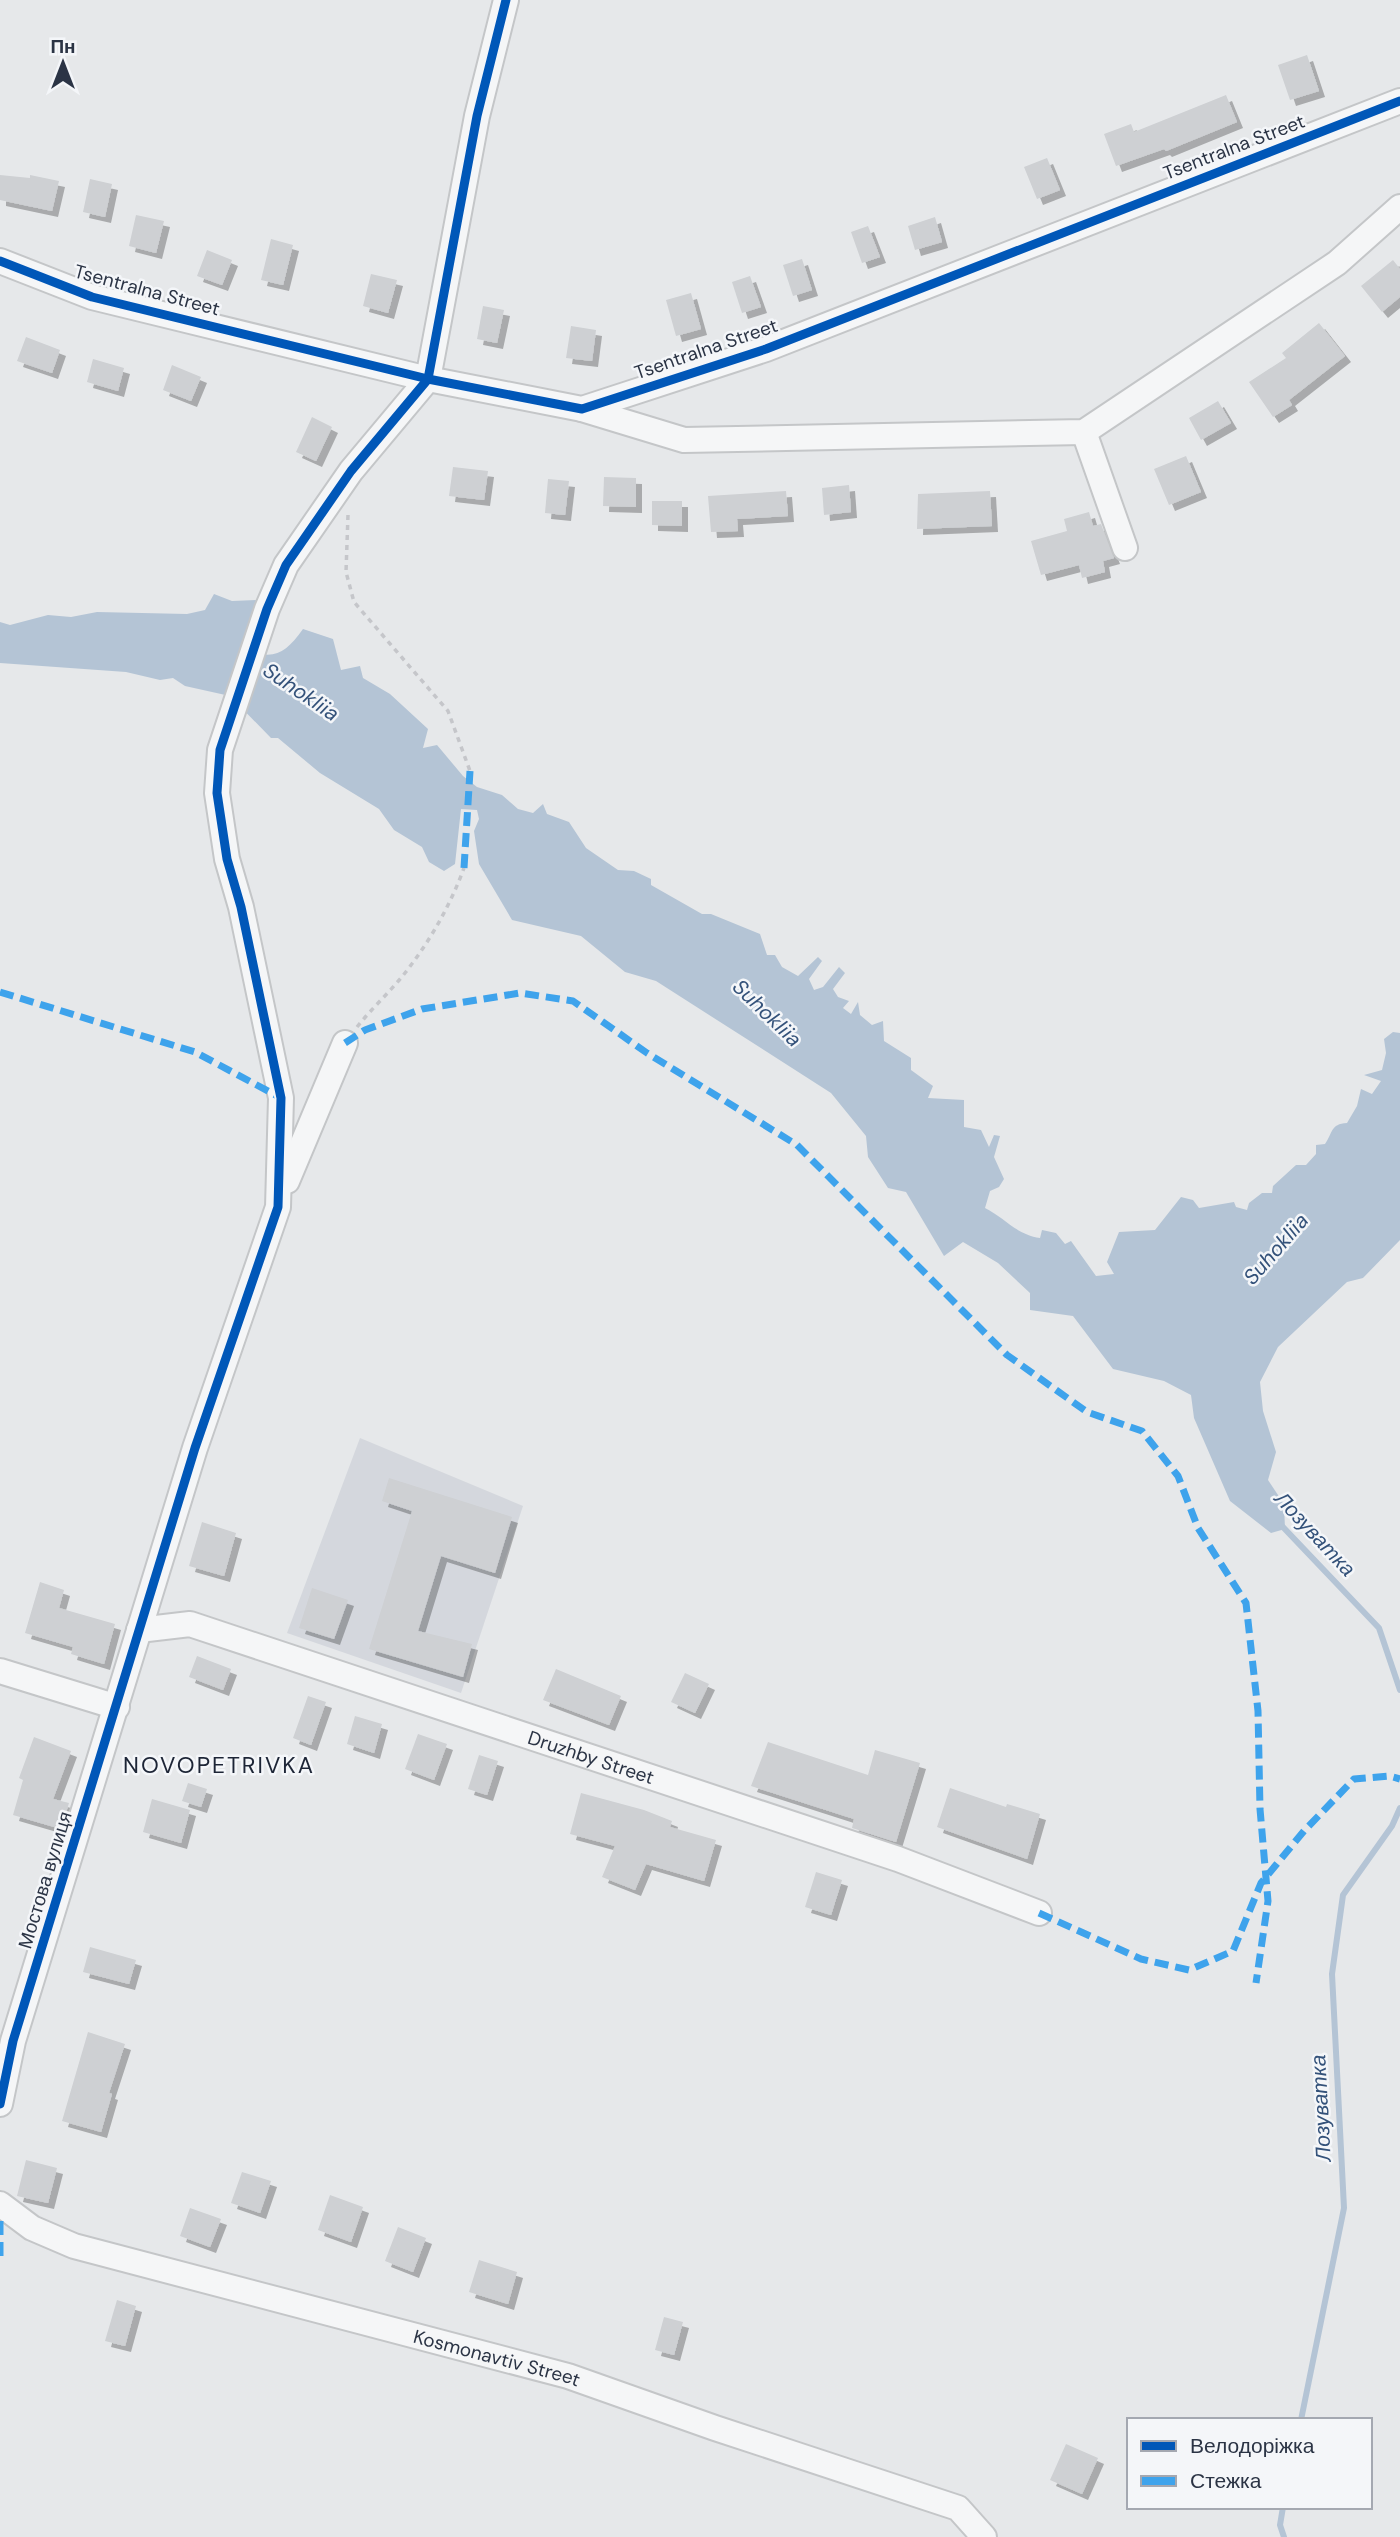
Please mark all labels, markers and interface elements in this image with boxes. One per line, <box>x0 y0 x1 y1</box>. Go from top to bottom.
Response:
north arrow <box>28 28 98 98</box>
text: Пн <box>50 34 76 59</box>
street label: Tsentralna Street <box>1160 108 1308 186</box>
street label: Tsentralna Street <box>71 259 223 321</box>
street label: Tsentralna Street <box>631 313 781 385</box>
water label: Suhokliia <box>257 656 345 728</box>
water label: Suhokliia <box>726 973 808 1053</box>
water label: Suhokliia <box>1237 1207 1315 1291</box>
water label: Лозуватка <box>1267 1484 1362 1583</box>
street label: Druzhby Street <box>525 1725 657 1790</box>
district label: NOVOPETRIVKA <box>123 1750 315 1780</box>
street label: Мостова вулиця <box>12 1808 78 1952</box>
water label: Лозуватка <box>1304 2054 1338 2164</box>
street label: Kosmonavtiv Street <box>411 2323 584 2392</box>
legend <box>1127 2418 1372 2509</box>
text: Велодоріжка <box>1190 2432 1315 2460</box>
text: Стежка <box>1190 2467 1262 2495</box>

